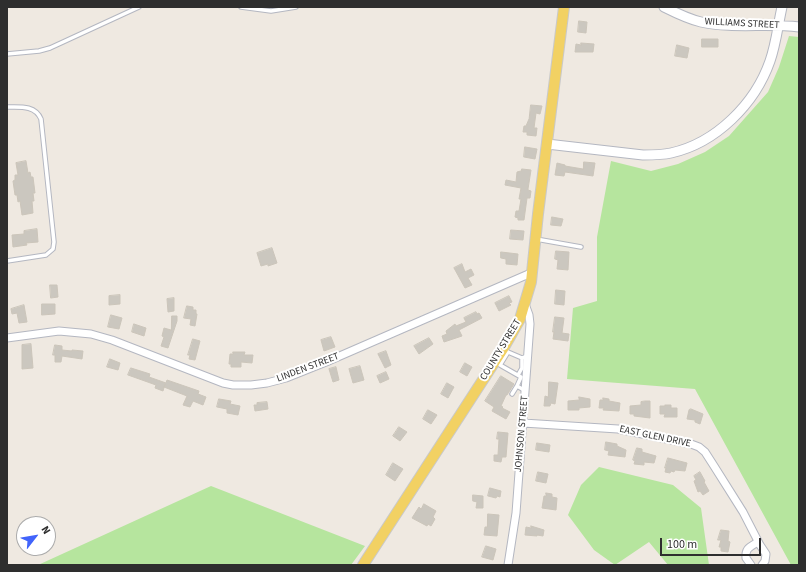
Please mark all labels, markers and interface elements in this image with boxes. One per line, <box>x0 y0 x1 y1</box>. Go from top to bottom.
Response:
street label: WILLIAMS STREET <box>704 16 780 32</box>
street label: COUNTY STREET <box>478 317 524 383</box>
street label: LINDEN STREET <box>275 351 341 385</box>
street label: JOHNSON STREET <box>513 395 531 473</box>
street label: EAST GLEN DRIVE <box>618 424 692 450</box>
north arrow <box>16 516 56 556</box>
text: N <box>38 523 54 537</box>
scale bar <box>662 530 763 556</box>
text: 100 m <box>667 536 697 553</box>

